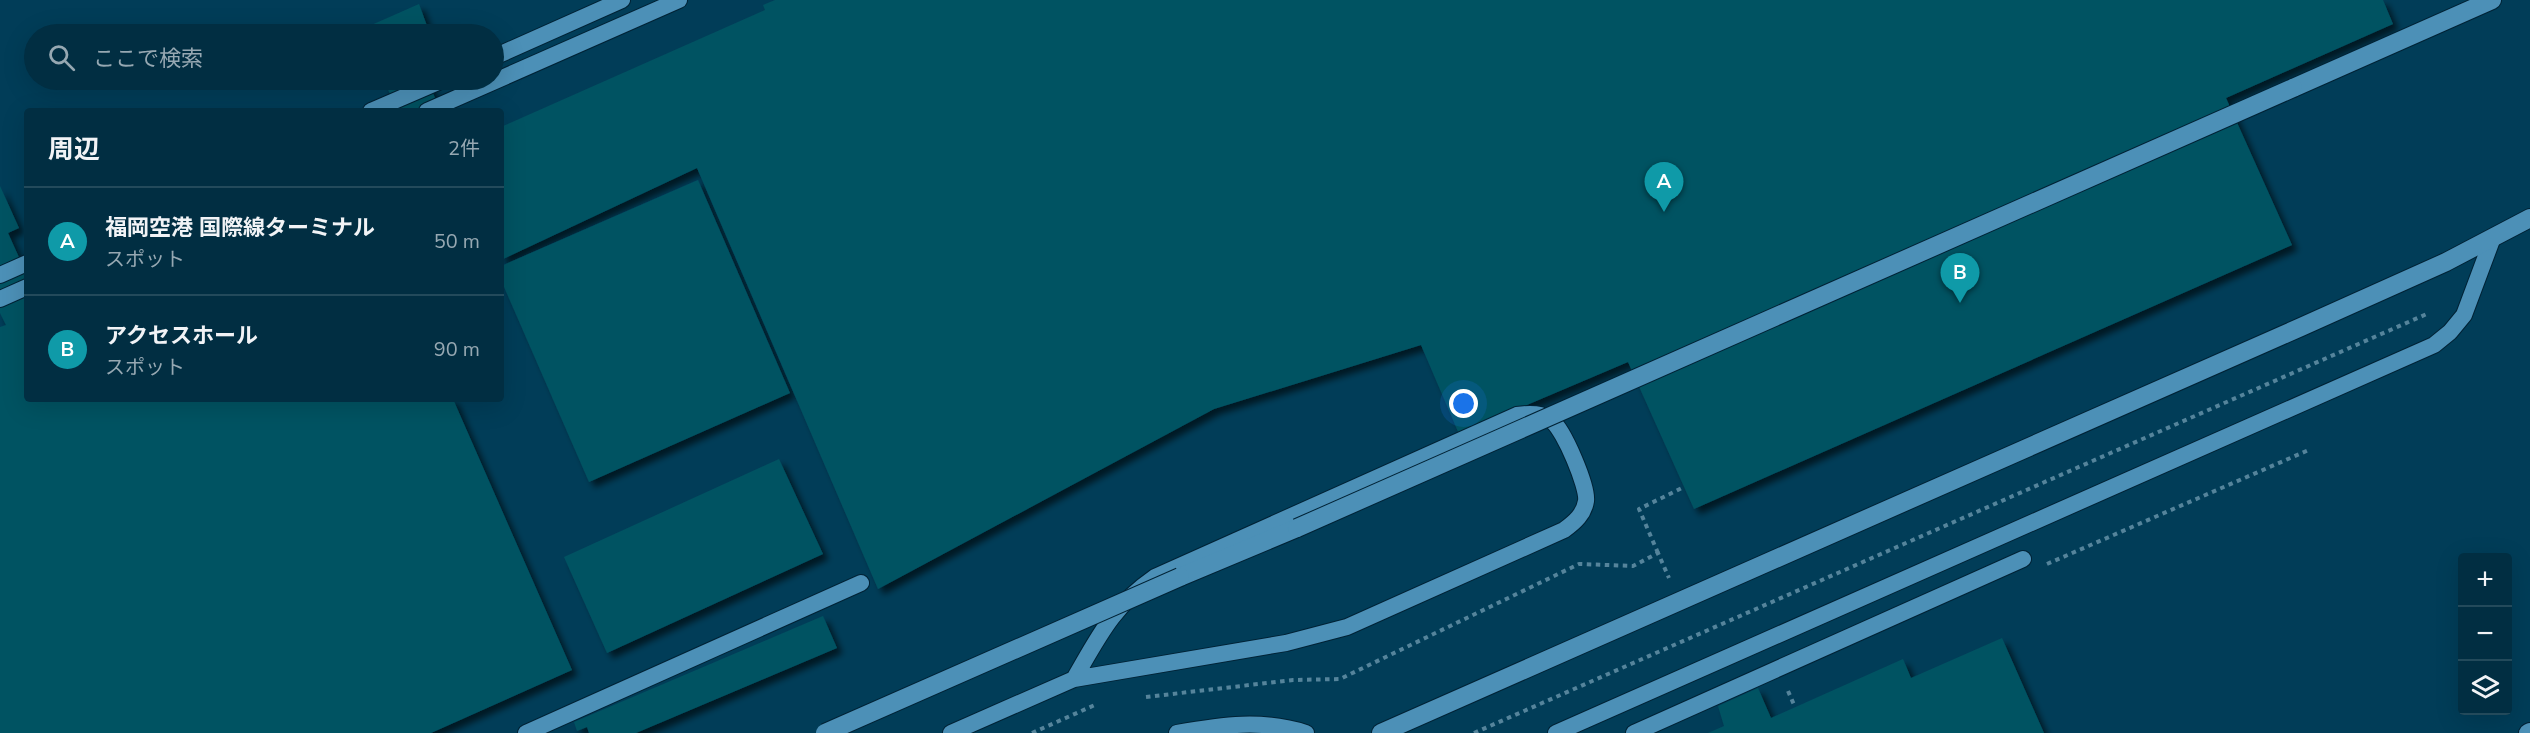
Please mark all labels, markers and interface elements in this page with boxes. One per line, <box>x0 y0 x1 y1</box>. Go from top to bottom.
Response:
search box <box>24 24 504 90</box>
icon: search <box>45 41 78 74</box>
text: ここで検索 <box>93 44 203 74</box>
text: 周辺 <box>48 132 100 167</box>
text: 2件 <box>448 135 480 162</box>
pin: A <box>1644 162 1684 212</box>
text: 福岡空港 国際線ターミナル <box>105 213 375 243</box>
text: A <box>60 228 75 255</box>
text: 50 m <box>434 228 480 255</box>
text: スポット <box>105 246 185 273</box>
pin: B <box>1940 254 1980 303</box>
text: アクセスホール <box>105 321 258 351</box>
text: B <box>61 336 74 363</box>
text: 90 m <box>434 336 480 363</box>
text: スポット <box>105 354 185 381</box>
your location <box>1449 389 1478 418</box>
map controls <box>2458 553 2512 715</box>
button: + <box>2458 553 2512 607</box>
button: − <box>2458 607 2512 661</box>
button: layers <box>2458 661 2512 715</box>

